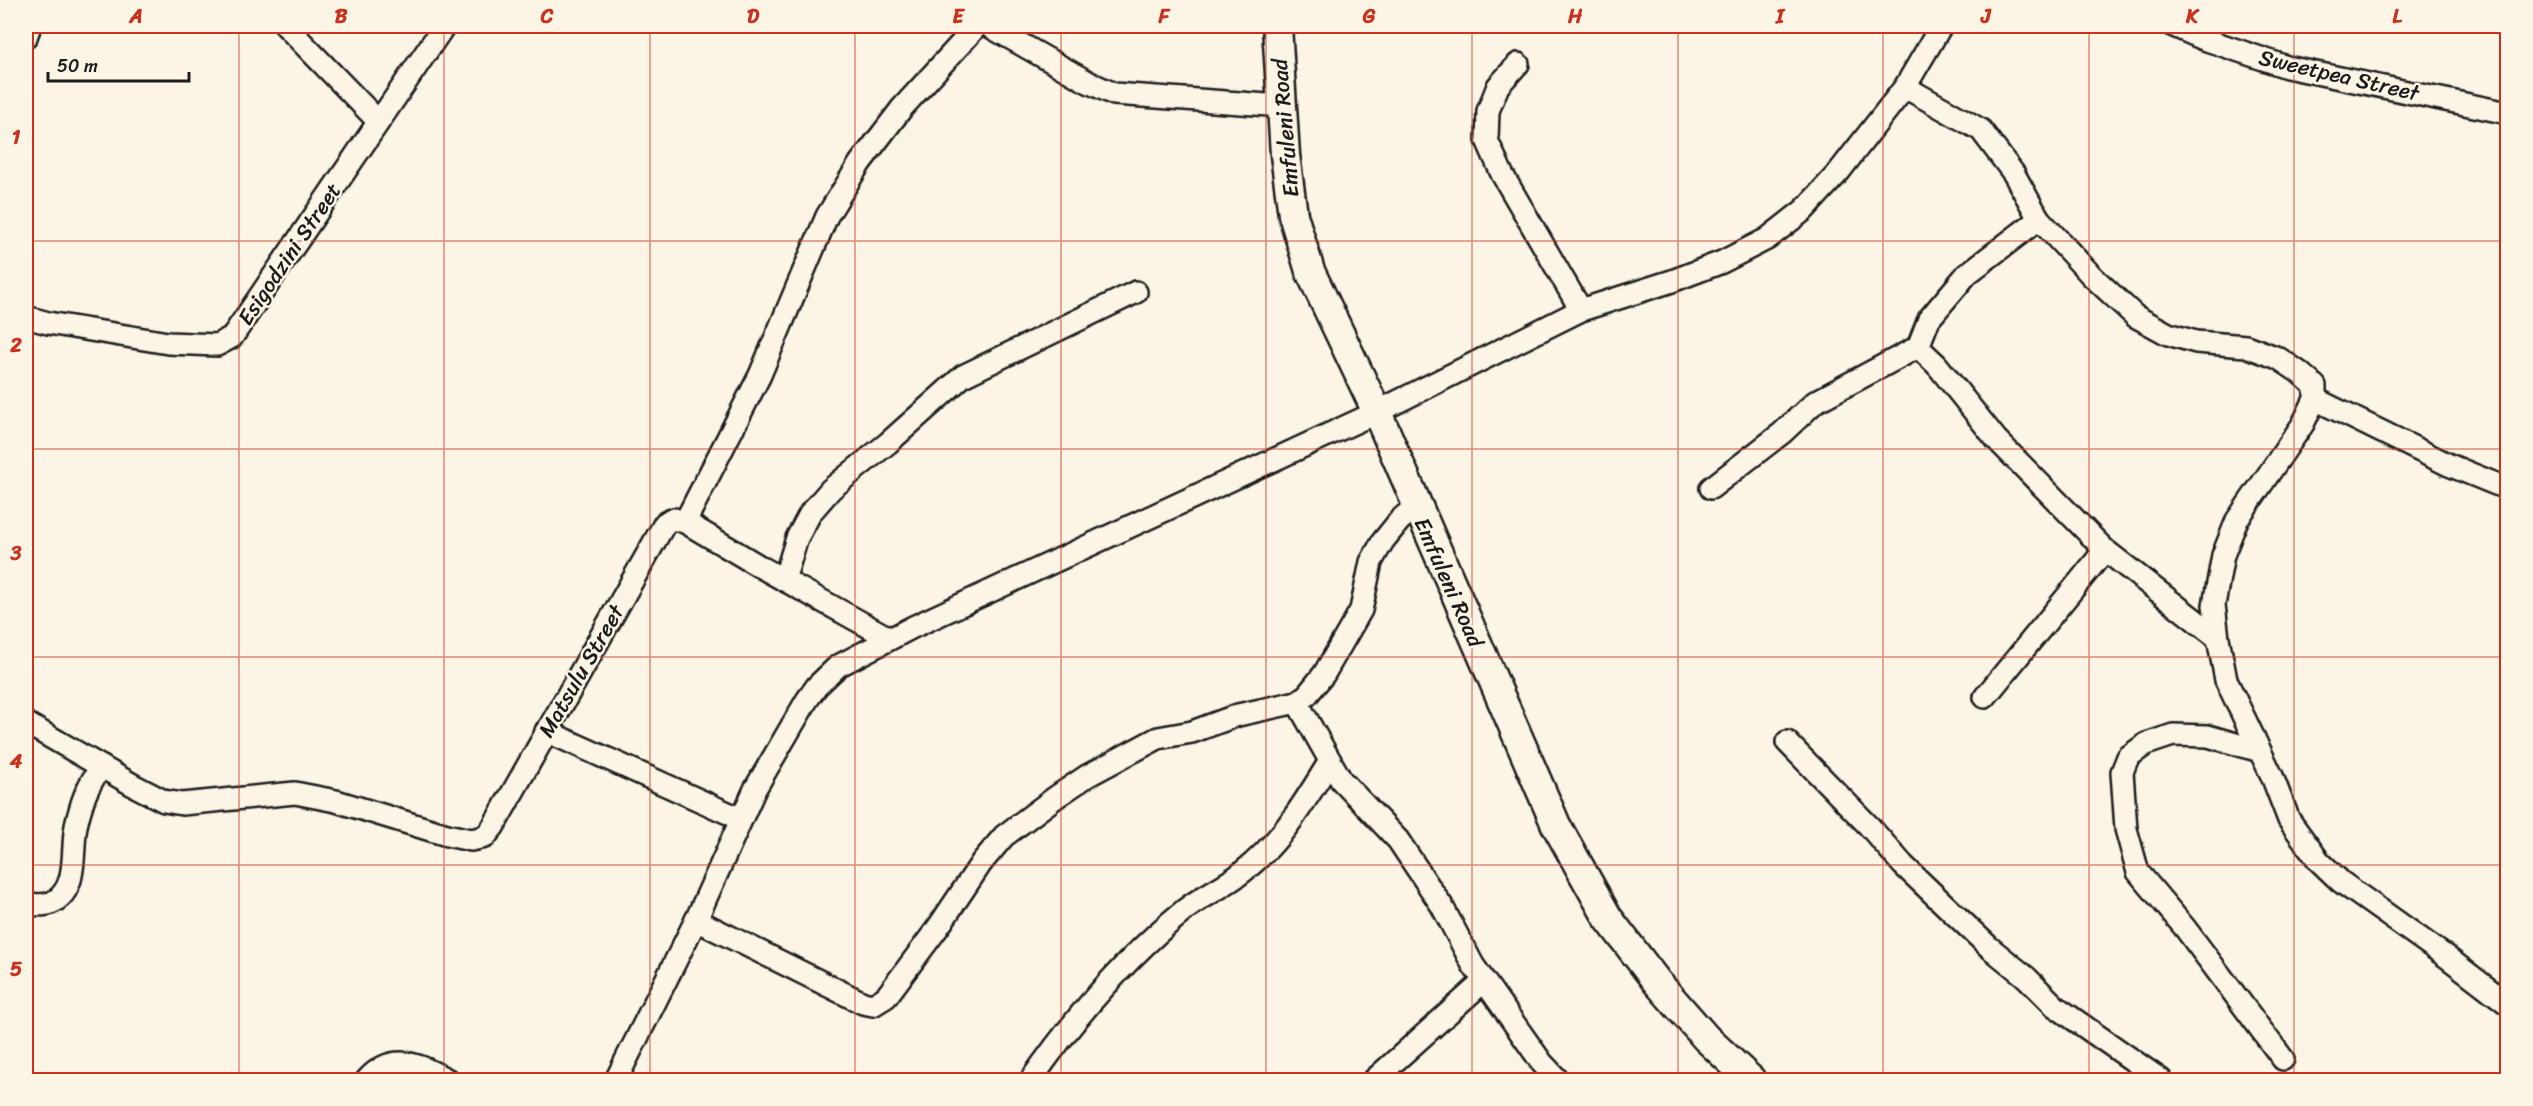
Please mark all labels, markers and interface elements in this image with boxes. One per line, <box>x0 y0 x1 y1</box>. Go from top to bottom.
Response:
text: A <box>128 0 143 34</box>
text: B <box>335 0 348 34</box>
text: C <box>540 0 554 34</box>
text: D <box>747 0 760 34</box>
text: E <box>952 0 965 34</box>
text: F <box>1158 0 1171 34</box>
text: G <box>1362 0 1376 34</box>
text: H <box>1567 0 1583 34</box>
text: I <box>1775 0 1786 34</box>
text: J <box>1980 0 1992 34</box>
text: K <box>2185 0 2200 34</box>
text: L <box>2392 0 2402 34</box>
street label: Sweetpea Street <box>2255 38 2424 113</box>
scale bar <box>48 45 189 83</box>
text: 50 m <box>57 50 98 82</box>
street label: Emfuleni Road <box>1259 56 1310 199</box>
text: 1 <box>12 120 21 155</box>
street label: Esigodzini Street <box>227 174 352 334</box>
text: 2 <box>9 328 22 363</box>
street label: Emfuleni Road <box>1403 511 1496 655</box>
text: 3 <box>10 536 22 571</box>
street label: Matsulu Street <box>527 596 636 745</box>
text: 4 <box>9 744 23 779</box>
text: 5 <box>10 952 22 987</box>

